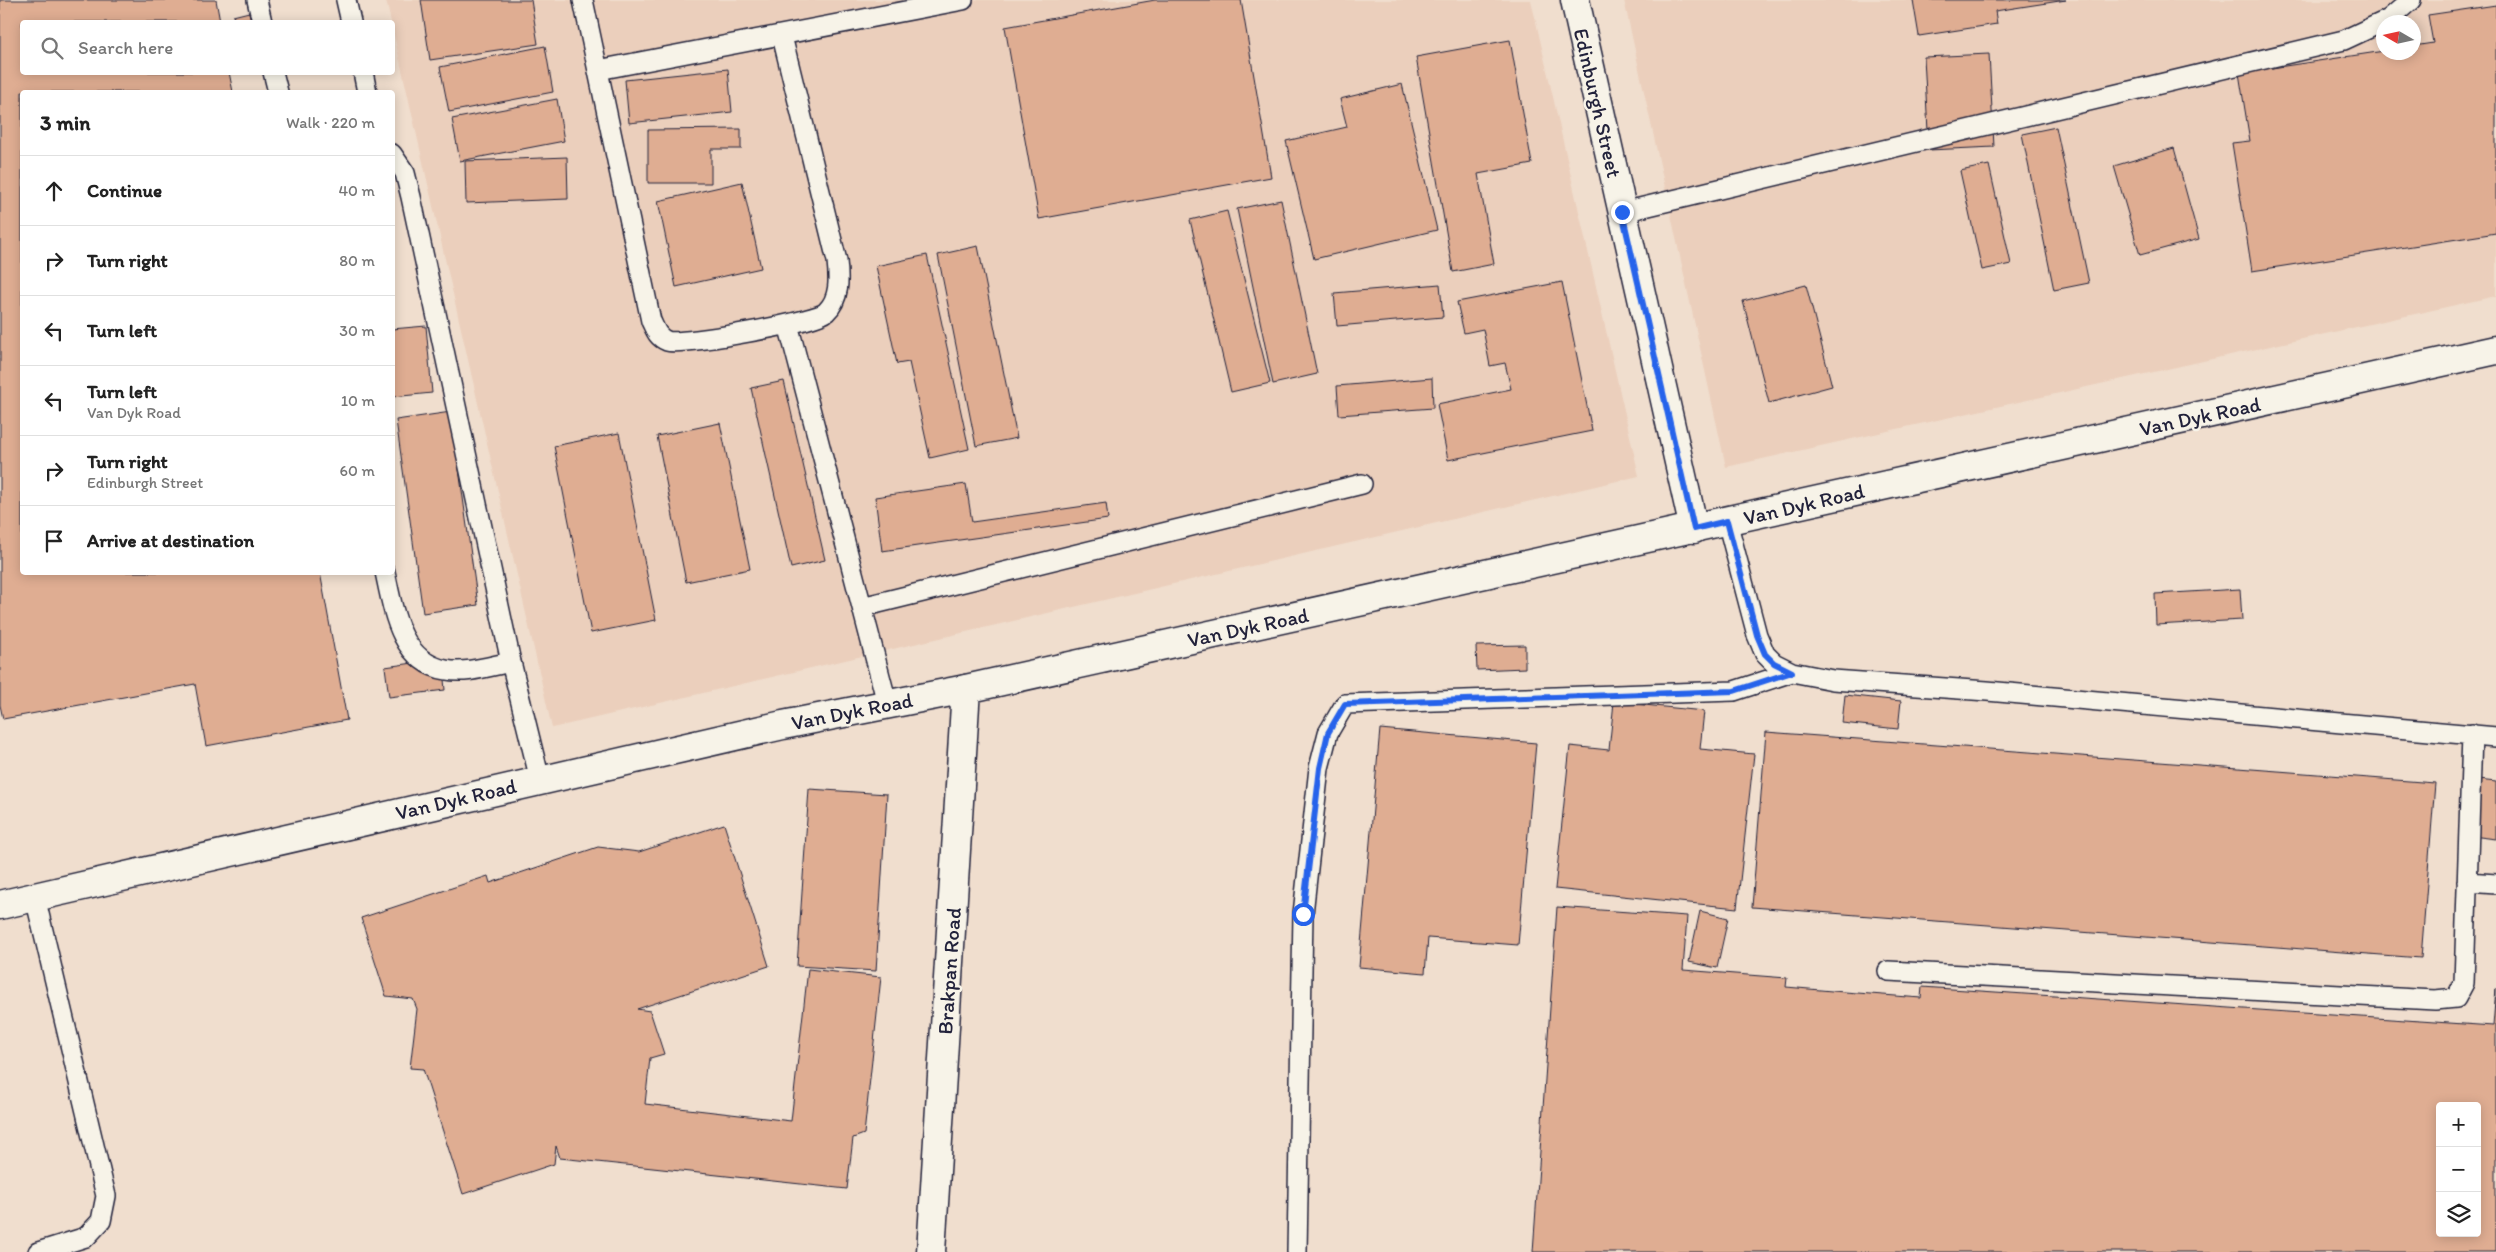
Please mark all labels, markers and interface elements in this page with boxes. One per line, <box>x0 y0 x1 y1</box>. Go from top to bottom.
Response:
north arrow <box>2376 15 2421 60</box>
search box <box>20 20 395 75</box>
street label: Edinburgh Street <box>1569 26 1627 180</box>
icon: search <box>38 34 66 62</box>
text: Search here <box>78 36 173 59</box>
text: 3 min <box>40 110 90 135</box>
text: Walk · 220 m <box>286 113 375 132</box>
icon: ahead <box>40 177 68 205</box>
text: Continue <box>87 179 162 202</box>
text: 40 m <box>338 181 375 200</box>
route end <box>1611 201 1634 224</box>
icon: right <box>40 247 68 275</box>
text: Turn right <box>87 249 168 272</box>
text: 80 m <box>339 251 375 270</box>
icon: left <box>40 317 68 345</box>
text: Turn left <box>87 319 157 342</box>
text: 30 m <box>339 321 375 340</box>
text: Turn left <box>87 380 157 403</box>
icon: left <box>40 387 68 415</box>
text: 10 m <box>341 391 375 410</box>
street label: Van Dyk Road <box>2137 391 2263 441</box>
text: Van Dyk Road <box>87 403 181 422</box>
text: Turn right <box>87 450 168 473</box>
icon: right <box>40 457 68 485</box>
text: 60 m <box>340 461 375 480</box>
text: Edinburgh Street <box>87 473 203 492</box>
street label: Van Dyk Road <box>1741 478 1867 530</box>
icon: arrive <box>40 527 68 555</box>
text: Arrive at destination <box>87 529 254 552</box>
street label: Van Dyk Road <box>1185 602 1311 652</box>
street label: Van Dyk Road <box>789 687 915 735</box>
street label: Van Dyk Road <box>393 773 519 825</box>
route start <box>1292 903 1315 926</box>
street label: Brakpan Road <box>932 907 966 1035</box>
map controls <box>2436 1102 2481 1237</box>
button: + <box>2436 1102 2481 1147</box>
button: − <box>2436 1147 2481 1192</box>
button: layers <box>2436 1192 2481 1237</box>

